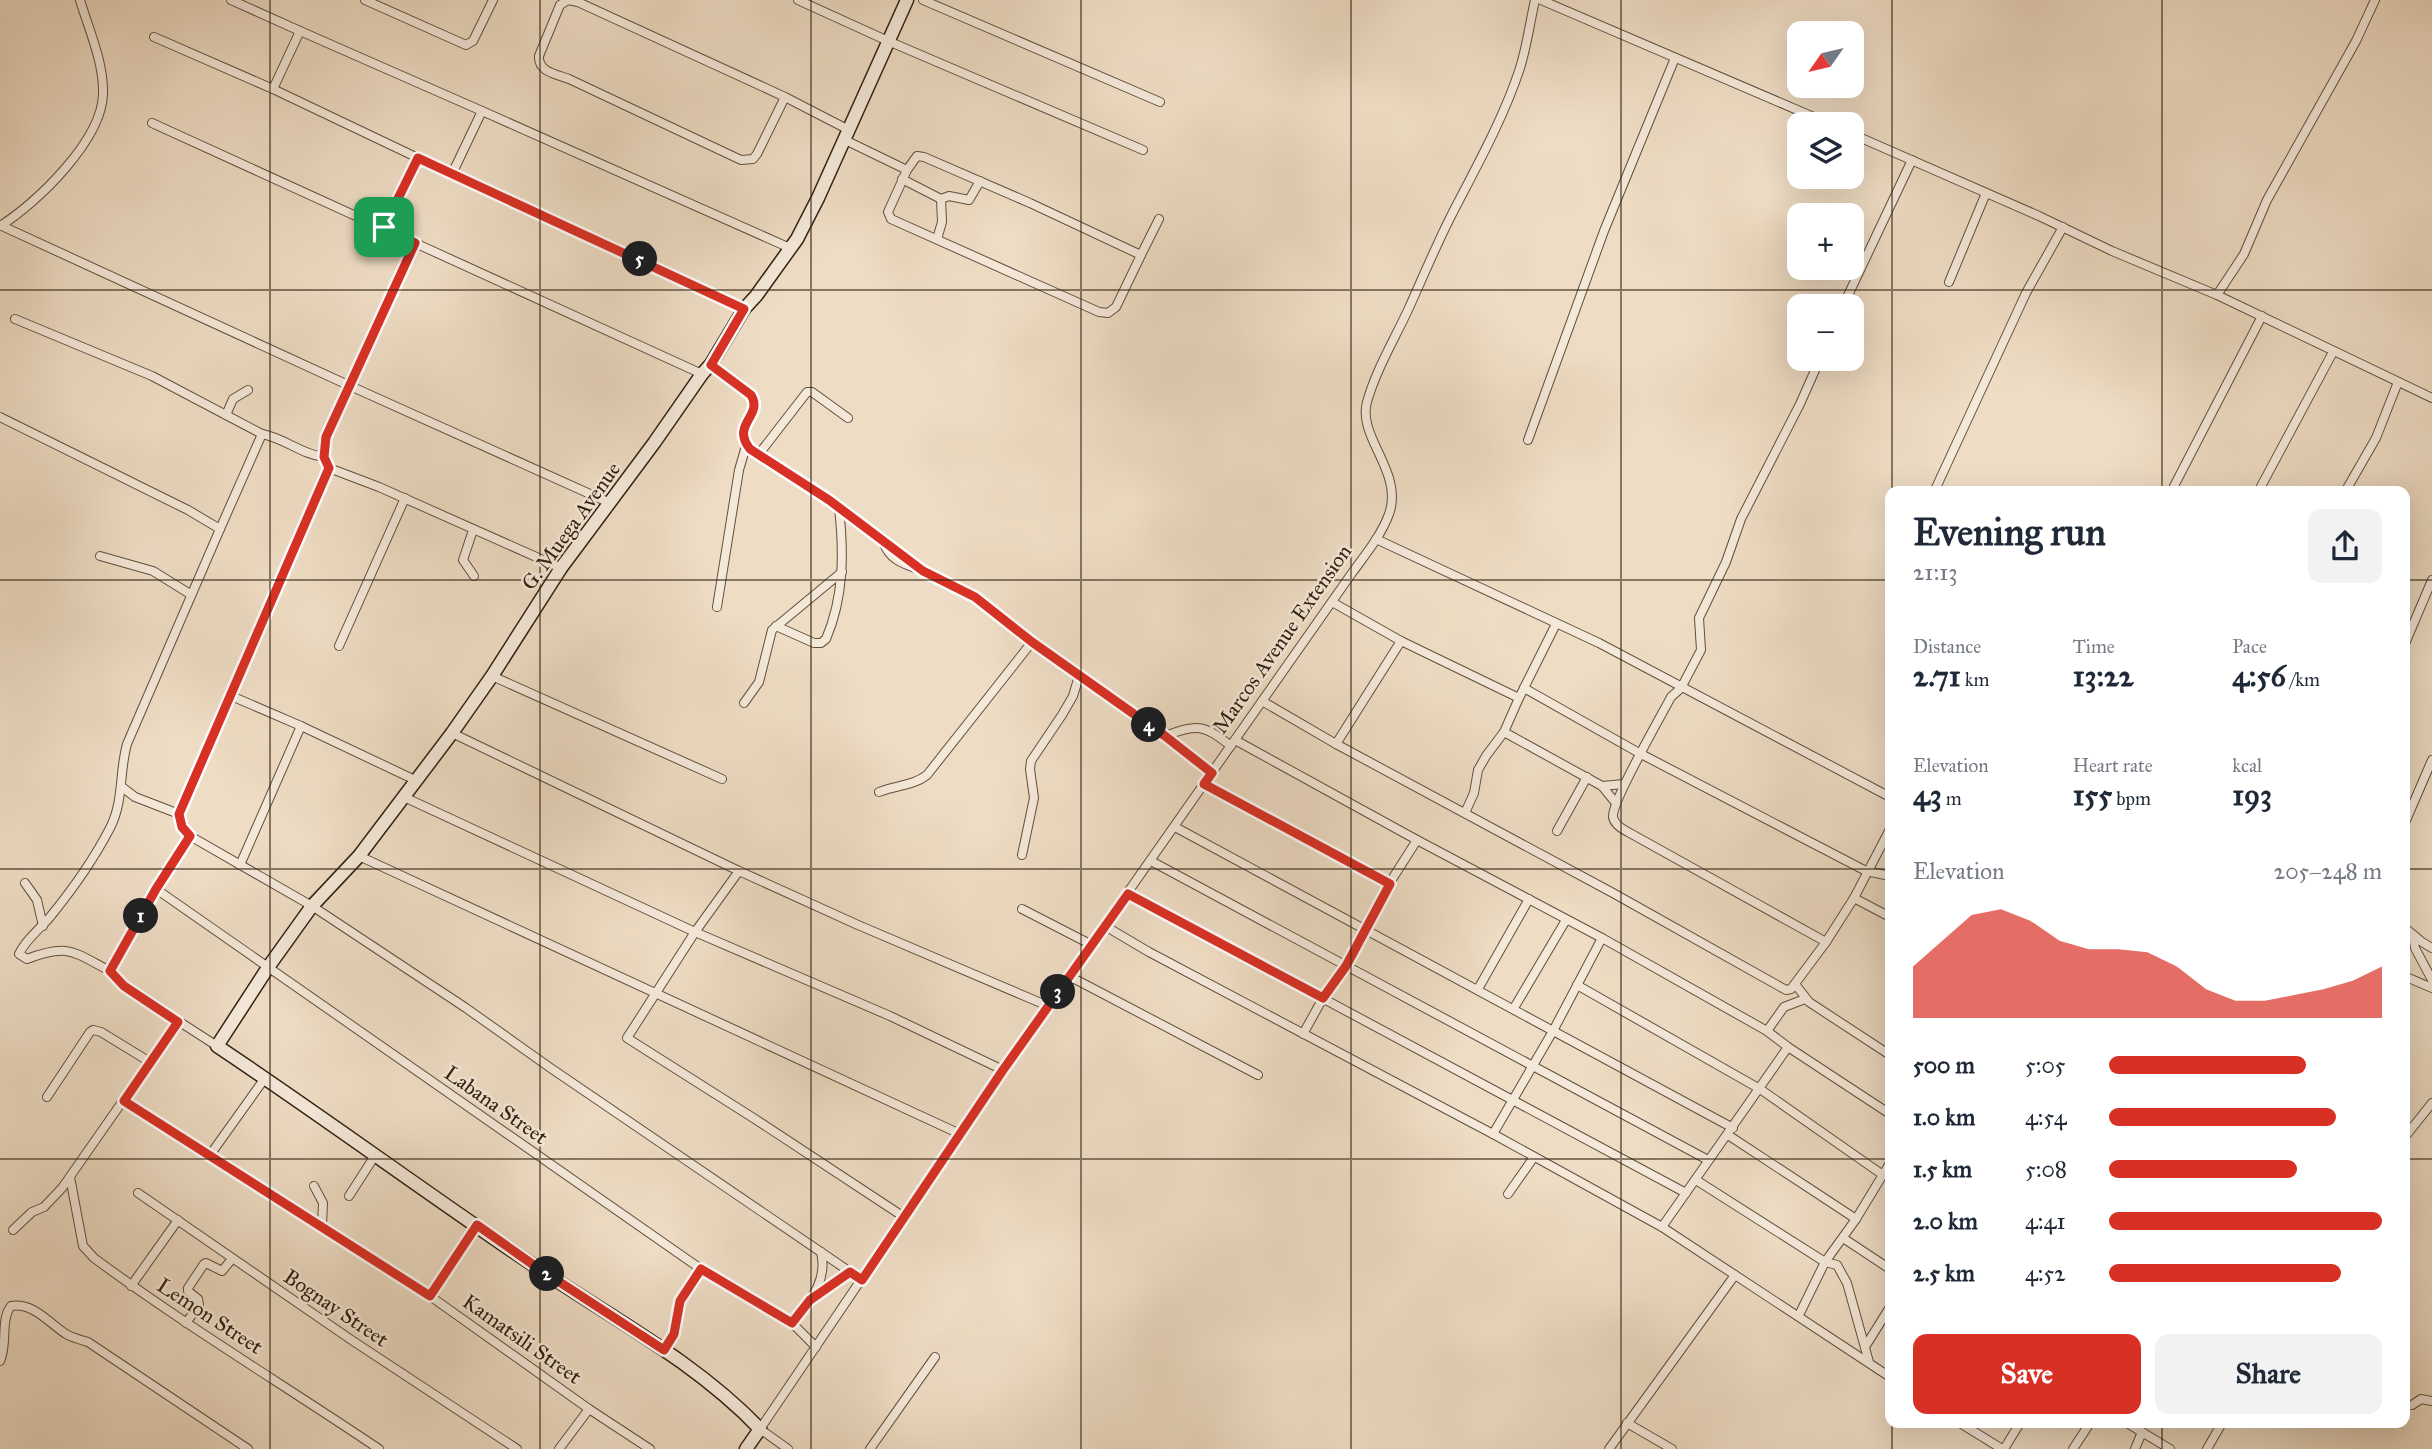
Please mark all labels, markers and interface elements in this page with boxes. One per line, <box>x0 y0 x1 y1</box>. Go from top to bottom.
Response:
north arrow <box>1787 21 1864 98</box>
map controls <box>1787 21 1864 371</box>
button: layers <box>1787 112 1864 189</box>
pin <box>354 197 414 257</box>
button: + <box>1787 203 1864 280</box>
icon: arrive <box>365 208 403 246</box>
pin: 5 <box>622 242 658 276</box>
text: 5 <box>635 247 644 270</box>
button: − <box>1787 294 1864 371</box>
street label: G. Muega Avenue <box>516 457 626 595</box>
text: Evening run <box>1913 509 2106 555</box>
button: share <box>2308 509 2382 583</box>
street label: Marcos Avenue Extension <box>1207 539 1357 739</box>
text: 21:13 <box>1913 558 1958 586</box>
text: Distance <box>1913 635 1981 658</box>
text: Time <box>2073 635 2115 658</box>
text: Pace <box>2232 635 2267 658</box>
text: 2.71 <box>1913 658 1961 694</box>
text: 13:22 <box>2073 658 2134 694</box>
text: 4:56 <box>2232 658 2286 694</box>
text: km <box>1961 668 1990 691</box>
text: /km <box>2286 668 2320 691</box>
pin: 4 <box>1132 708 1166 742</box>
text: 4 <box>1143 713 1154 736</box>
text: Elevation <box>1913 754 1988 777</box>
text: Heart rate <box>2073 754 2153 777</box>
text: kcal <box>2232 754 2262 777</box>
text: 43 <box>1913 777 1942 813</box>
text: 155 <box>2073 777 2112 813</box>
text: 193 <box>2232 777 2272 813</box>
text: m <box>1942 787 1962 810</box>
text: bpm <box>2112 787 2151 810</box>
text: Elevation <box>1913 857 2004 885</box>
text: 205–248 m <box>2274 857 2382 885</box>
pin: 1 <box>124 898 158 934</box>
text: 1 <box>137 904 144 927</box>
pin: 3 <box>1040 974 1076 1010</box>
text: 3 <box>1054 980 1061 1003</box>
text: 500 m <box>1913 1051 1975 1079</box>
text: 5:05 <box>2025 1051 2066 1079</box>
street label: Labana Street <box>439 1060 553 1150</box>
text: 1.0 km <box>1913 1103 1975 1131</box>
text: 4:54 <box>2025 1103 2067 1131</box>
text: 1.5 km <box>1913 1155 1972 1183</box>
text: 5:08 <box>2025 1155 2067 1183</box>
text: 2.0 km <box>1913 1207 1978 1235</box>
text: 4:41 <box>2025 1207 2066 1235</box>
pin: 2 <box>530 1256 564 1292</box>
text: 2.5 km <box>1913 1259 1975 1287</box>
text: 4:52 <box>2025 1259 2066 1287</box>
text: 2 <box>542 1262 551 1285</box>
street label: Bognay Street <box>279 1263 394 1353</box>
street label: Lemon Street <box>152 1272 268 1360</box>
street label: Kamatsili Street <box>457 1288 587 1390</box>
button: Save <box>1913 1334 2141 1414</box>
button: Share <box>2155 1334 2382 1414</box>

